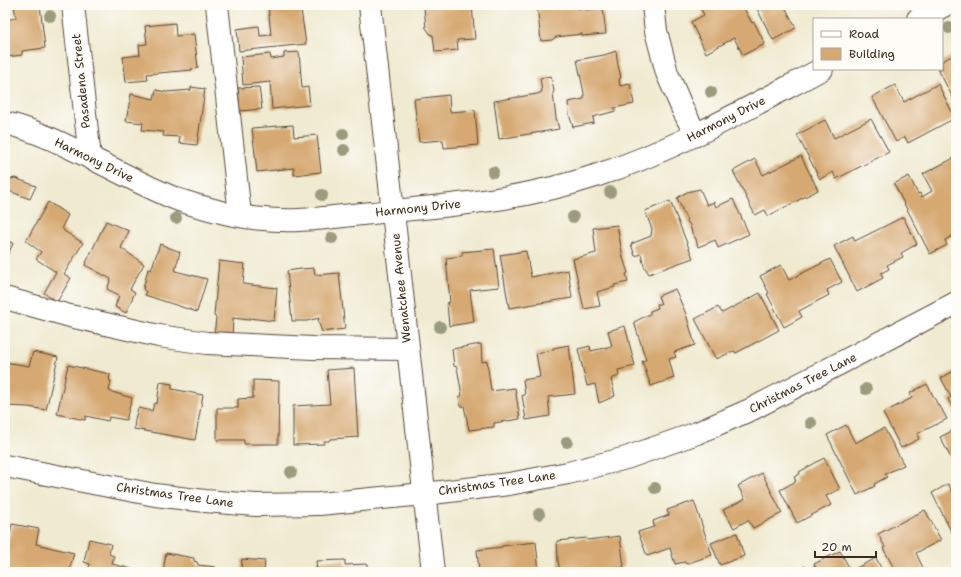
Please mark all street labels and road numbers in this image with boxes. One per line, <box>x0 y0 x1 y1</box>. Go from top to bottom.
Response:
street label: Pasadena Street <box>68 33 94 129</box>
street label: Harmony Drive <box>684 92 768 146</box>
street label: Harmony Drive <box>52 134 137 186</box>
street label: Harmony Drive <box>374 196 462 220</box>
street label: Wenatchee Avenue <box>387 232 415 344</box>
street label: Christmas Tree Lane <box>747 349 860 417</box>
street label: Christmas Tree Lane <box>437 467 557 499</box>
street label: Christmas Tree Lane <box>115 479 235 511</box>

